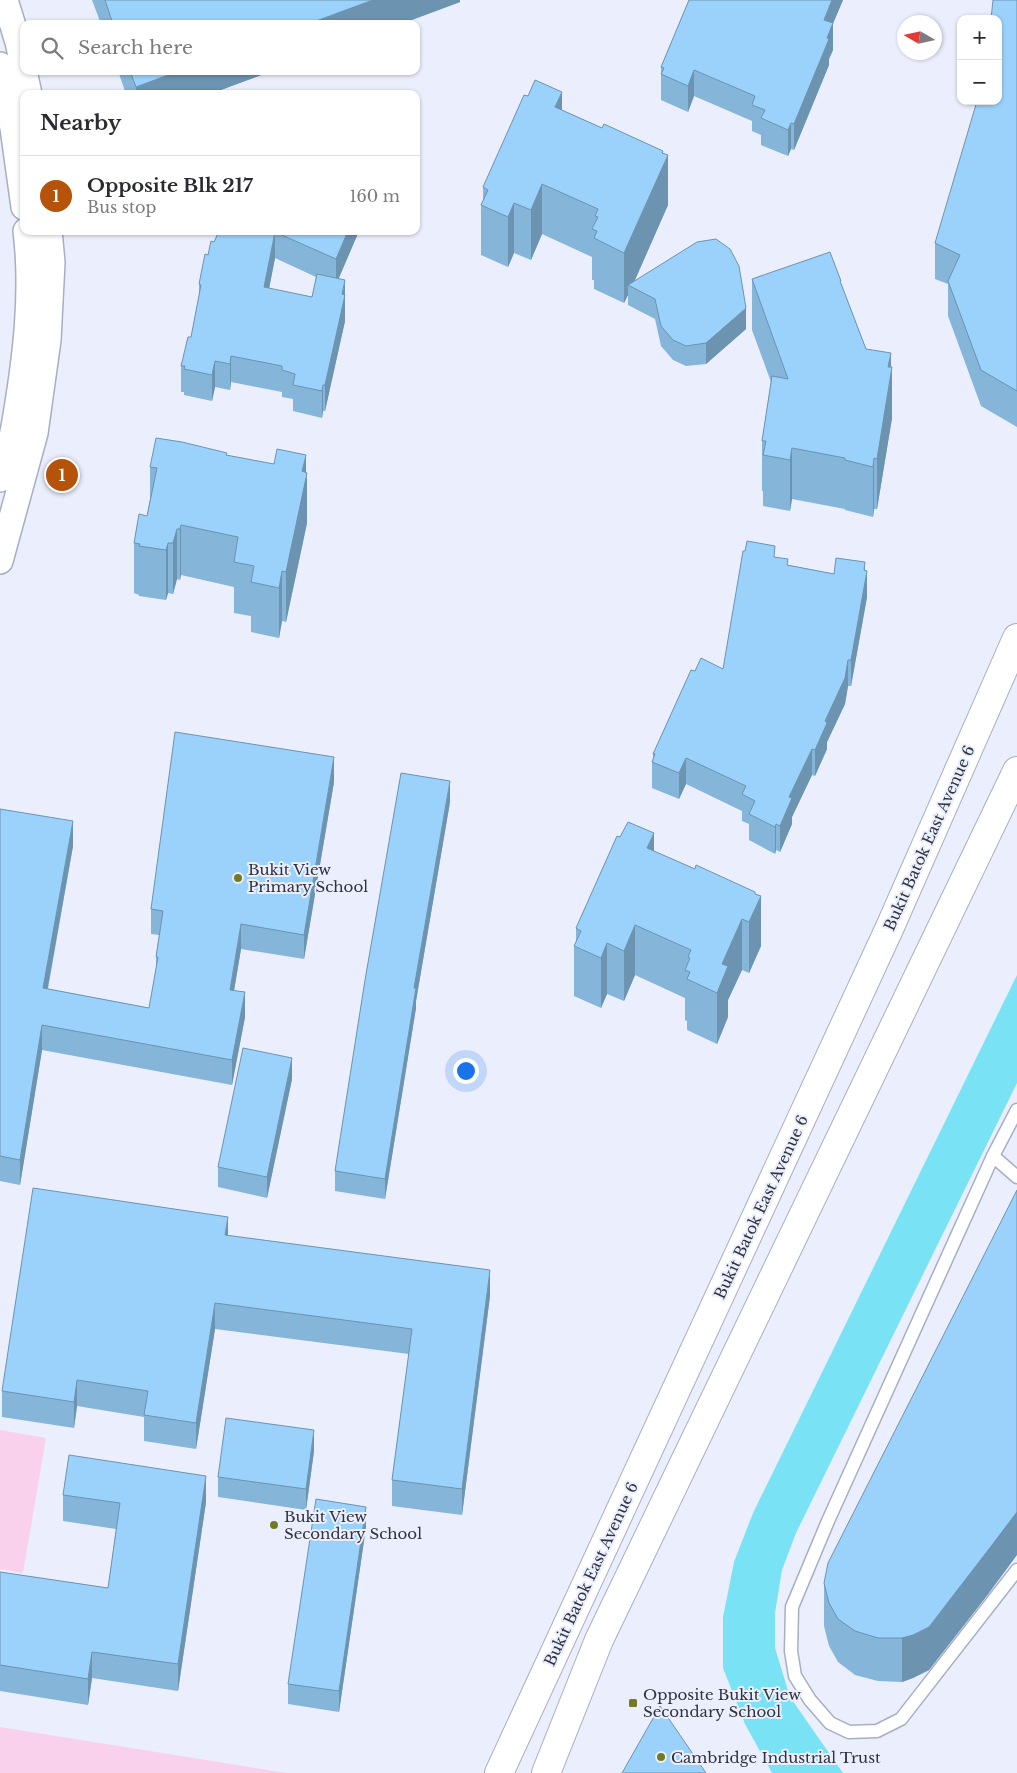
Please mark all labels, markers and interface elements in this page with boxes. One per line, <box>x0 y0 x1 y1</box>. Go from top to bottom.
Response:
north arrow <box>897 15 942 60</box>
map controls <box>957 15 1002 105</box>
button: + <box>957 15 1002 60</box>
search box <box>20 20 420 75</box>
icon: search <box>38 34 66 62</box>
text: Search here <box>78 36 193 59</box>
button: − <box>957 60 1002 105</box>
text: Nearby <box>40 110 121 136</box>
text: Opposite Blk 217 <box>87 174 253 197</box>
text: 1 <box>53 186 59 206</box>
text: 160 m <box>349 186 400 206</box>
text: Bus stop <box>87 197 156 217</box>
pin: 1 <box>46 456 78 494</box>
street label: Bukit Batok East Avenue 6 <box>879 742 979 934</box>
place label: Bukit View Primary School <box>248 860 368 896</box>
marker: Bukit View Primary School <box>232 872 244 884</box>
your location <box>453 1058 479 1084</box>
street label: Bukit Batok East Avenue 6 <box>710 1112 812 1302</box>
street label: Bukit Batok East Avenue 6 <box>540 1479 642 1669</box>
place label: Bukit View Secondary School <box>284 1507 422 1543</box>
marker: Bukit View Secondary School <box>268 1519 280 1531</box>
place label: Opposite Bukit View Secondary School <box>643 1685 801 1721</box>
marker: Opposite Bukit View Secondary School <box>627 1697 639 1709</box>
place label: Cambridge Industrial Trust <box>671 1748 881 1767</box>
marker: Cambridge Industrial Trust <box>655 1751 667 1763</box>

